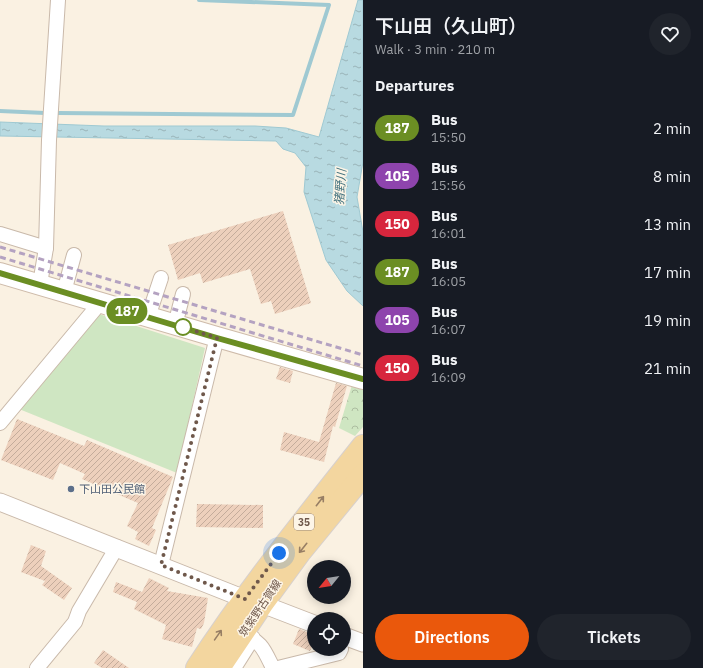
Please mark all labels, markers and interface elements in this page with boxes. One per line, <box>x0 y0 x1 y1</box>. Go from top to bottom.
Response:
button: heart <box>649 13 691 55</box>
text: 下山田（久山町） <box>375 14 527 38</box>
text: Walk · 3 min · 210 m <box>375 41 495 58</box>
text: Departures <box>375 76 454 95</box>
text: Bus <box>431 110 458 129</box>
text: 187 <box>384 119 410 137</box>
text: 2 min <box>653 119 691 138</box>
text: 15:50 <box>431 129 466 146</box>
text: Bus <box>431 158 458 177</box>
water label: 猪野川 <box>331 167 349 205</box>
text: 105 <box>384 167 410 185</box>
text: 8 min <box>653 167 691 186</box>
text: 15:56 <box>431 177 466 194</box>
text: Bus <box>431 206 458 225</box>
text: 150 <box>384 215 410 233</box>
text: 13 min <box>644 215 691 234</box>
text: 16:01 <box>431 225 466 242</box>
text: Bus <box>431 254 458 273</box>
text: 187 <box>384 263 410 281</box>
text: 17 min <box>644 263 691 282</box>
text: 16:05 <box>431 273 466 290</box>
line badge: 187 <box>104 298 150 324</box>
text: 187 <box>114 302 140 320</box>
text: Bus <box>431 302 458 321</box>
text: 105 <box>384 311 410 329</box>
text: 19 min <box>644 311 691 330</box>
unlabelled marker <box>174 318 192 336</box>
text: 16:07 <box>431 321 466 338</box>
text: Bus <box>431 350 458 369</box>
text: 150 <box>384 359 410 377</box>
text: 21 min <box>644 359 691 378</box>
text: 16:09 <box>431 369 466 386</box>
place label: 下山田公民館 <box>79 482 145 496</box>
marker: 下山田公民館 <box>66 484 76 494</box>
one-way arrow <box>316 496 324 507</box>
road number: 35 <box>294 514 314 530</box>
your location <box>269 543 289 563</box>
one-way arrow <box>298 543 307 554</box>
north arrow <box>307 560 351 604</box>
map controls <box>307 560 351 656</box>
street label: 筑紫野古賀線 <box>236 577 284 639</box>
button: locate <box>307 612 351 656</box>
button: Directions <box>375 614 529 660</box>
button: Tickets <box>537 614 691 660</box>
one-way arrow <box>214 630 222 641</box>

